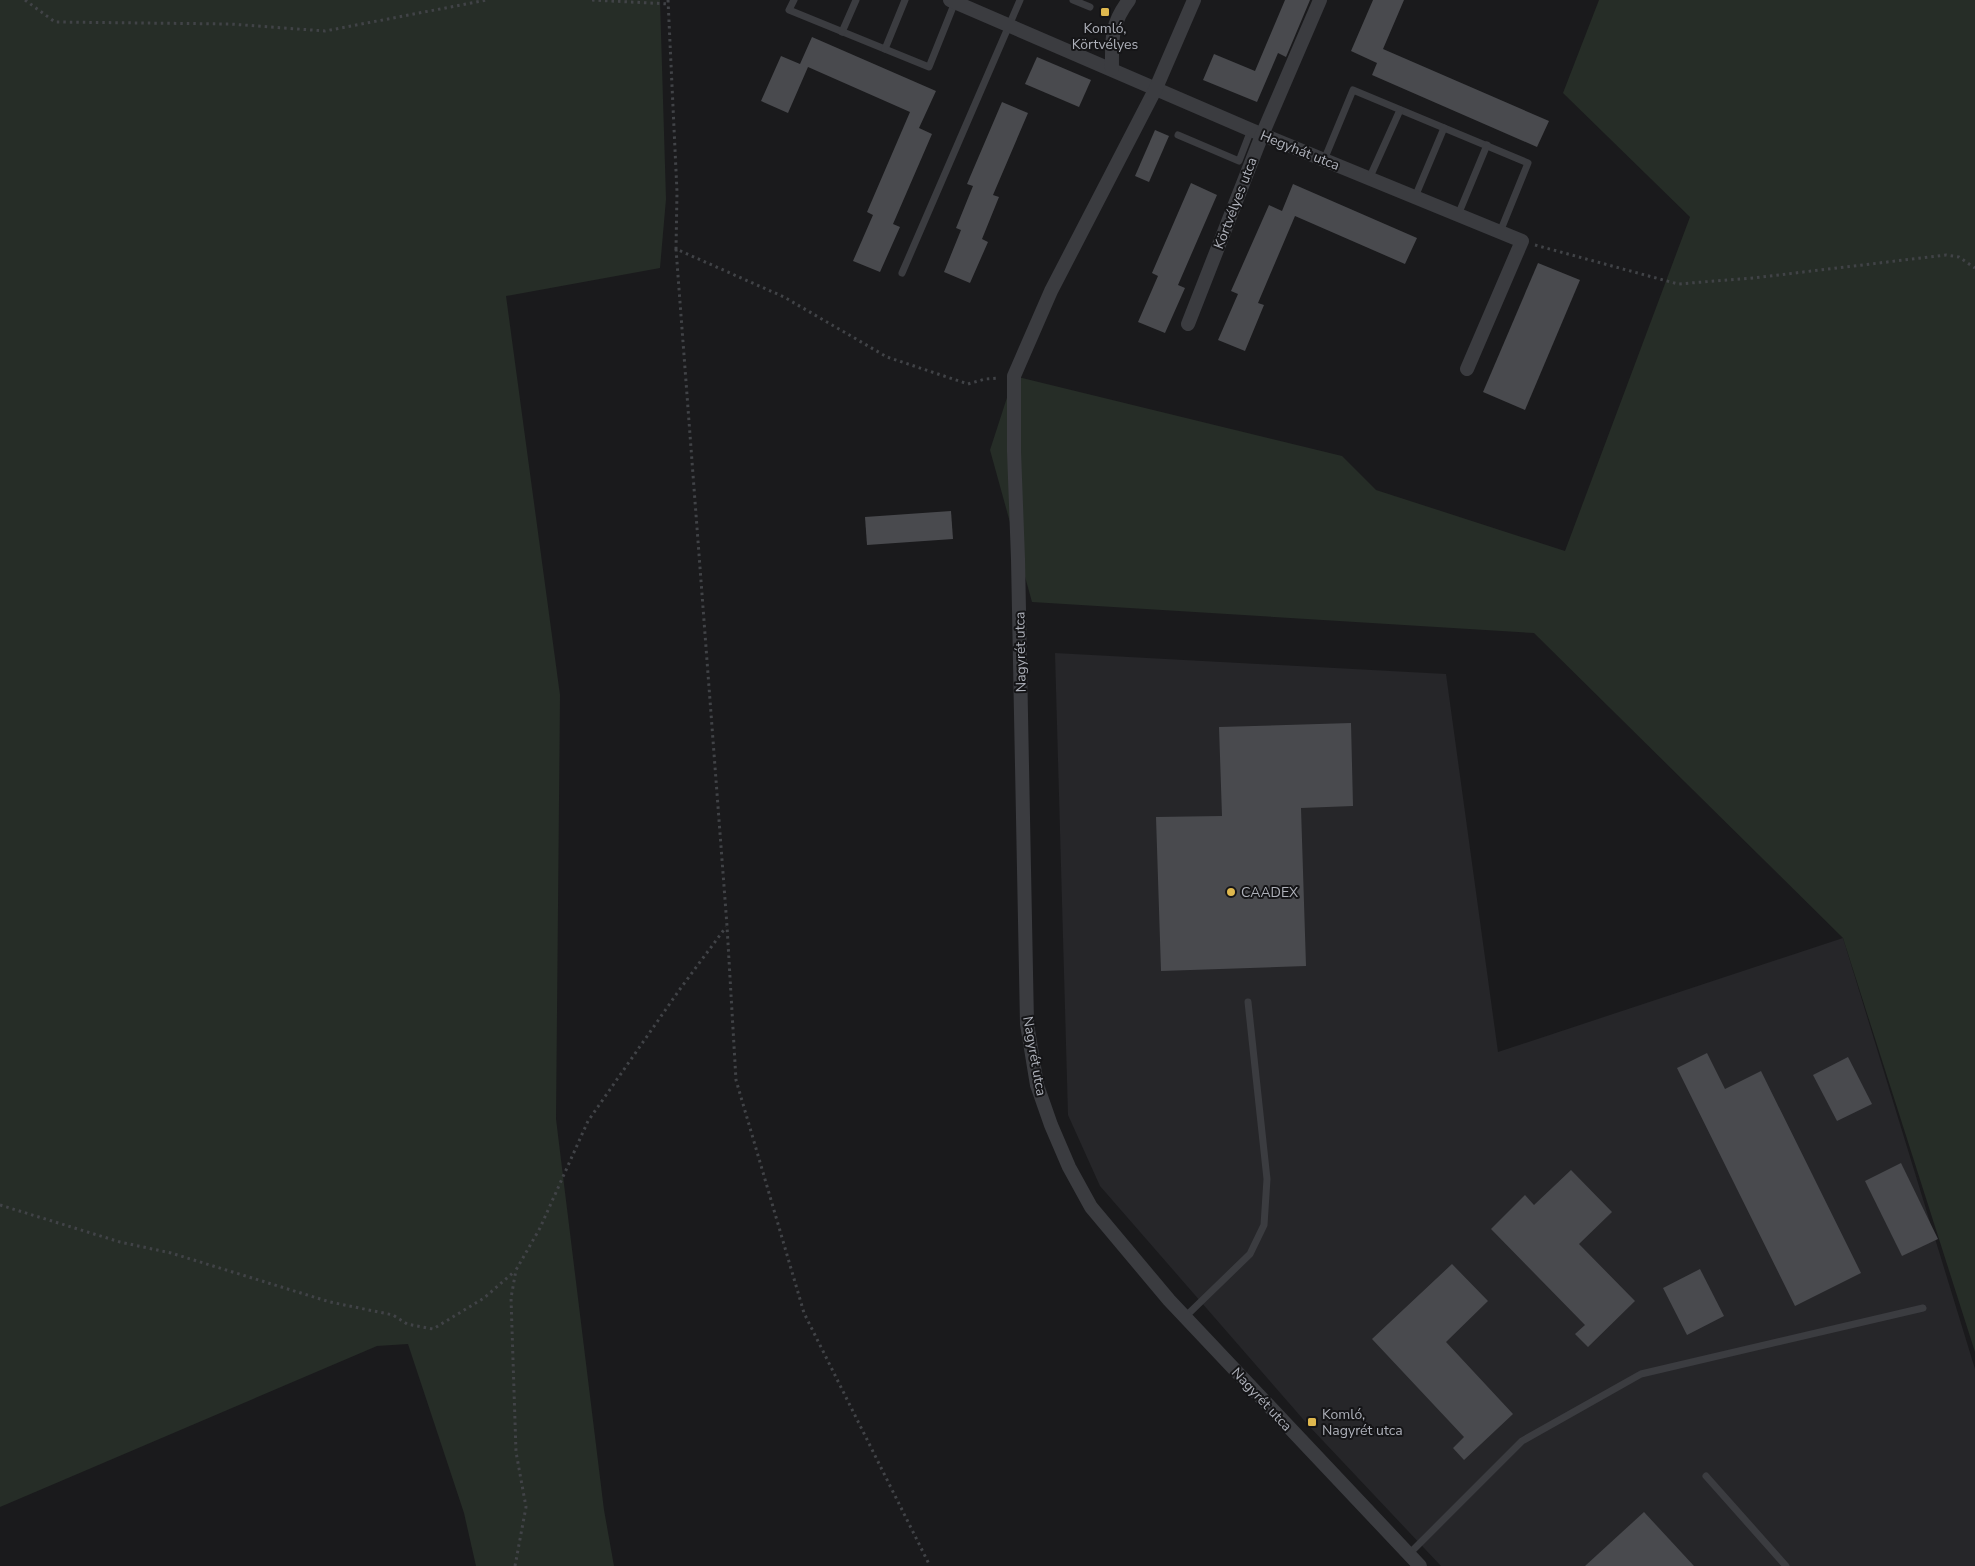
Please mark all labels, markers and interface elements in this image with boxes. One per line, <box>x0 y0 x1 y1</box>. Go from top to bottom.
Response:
marker: Komló, Körtvélyes <box>1099 6 1111 18</box>
place label: Komló, Körtvélyes <box>1072 19 1139 54</box>
street label: Hegyhát utca <box>1257 126 1342 175</box>
street label: Körtvélyes utca <box>1209 155 1262 252</box>
street label: Nagyrét utca <box>1010 612 1031 692</box>
place label: CAADEX <box>1241 883 1298 902</box>
marker: CAADEX <box>1225 886 1237 898</box>
street label: Nagyrét utca <box>1018 1015 1051 1097</box>
street label: Nagyrét utca <box>1227 1363 1296 1435</box>
place label: Komló, Nagyrét utca <box>1322 1405 1403 1440</box>
marker: Komló, Nagyrét utca <box>1306 1416 1318 1428</box>

